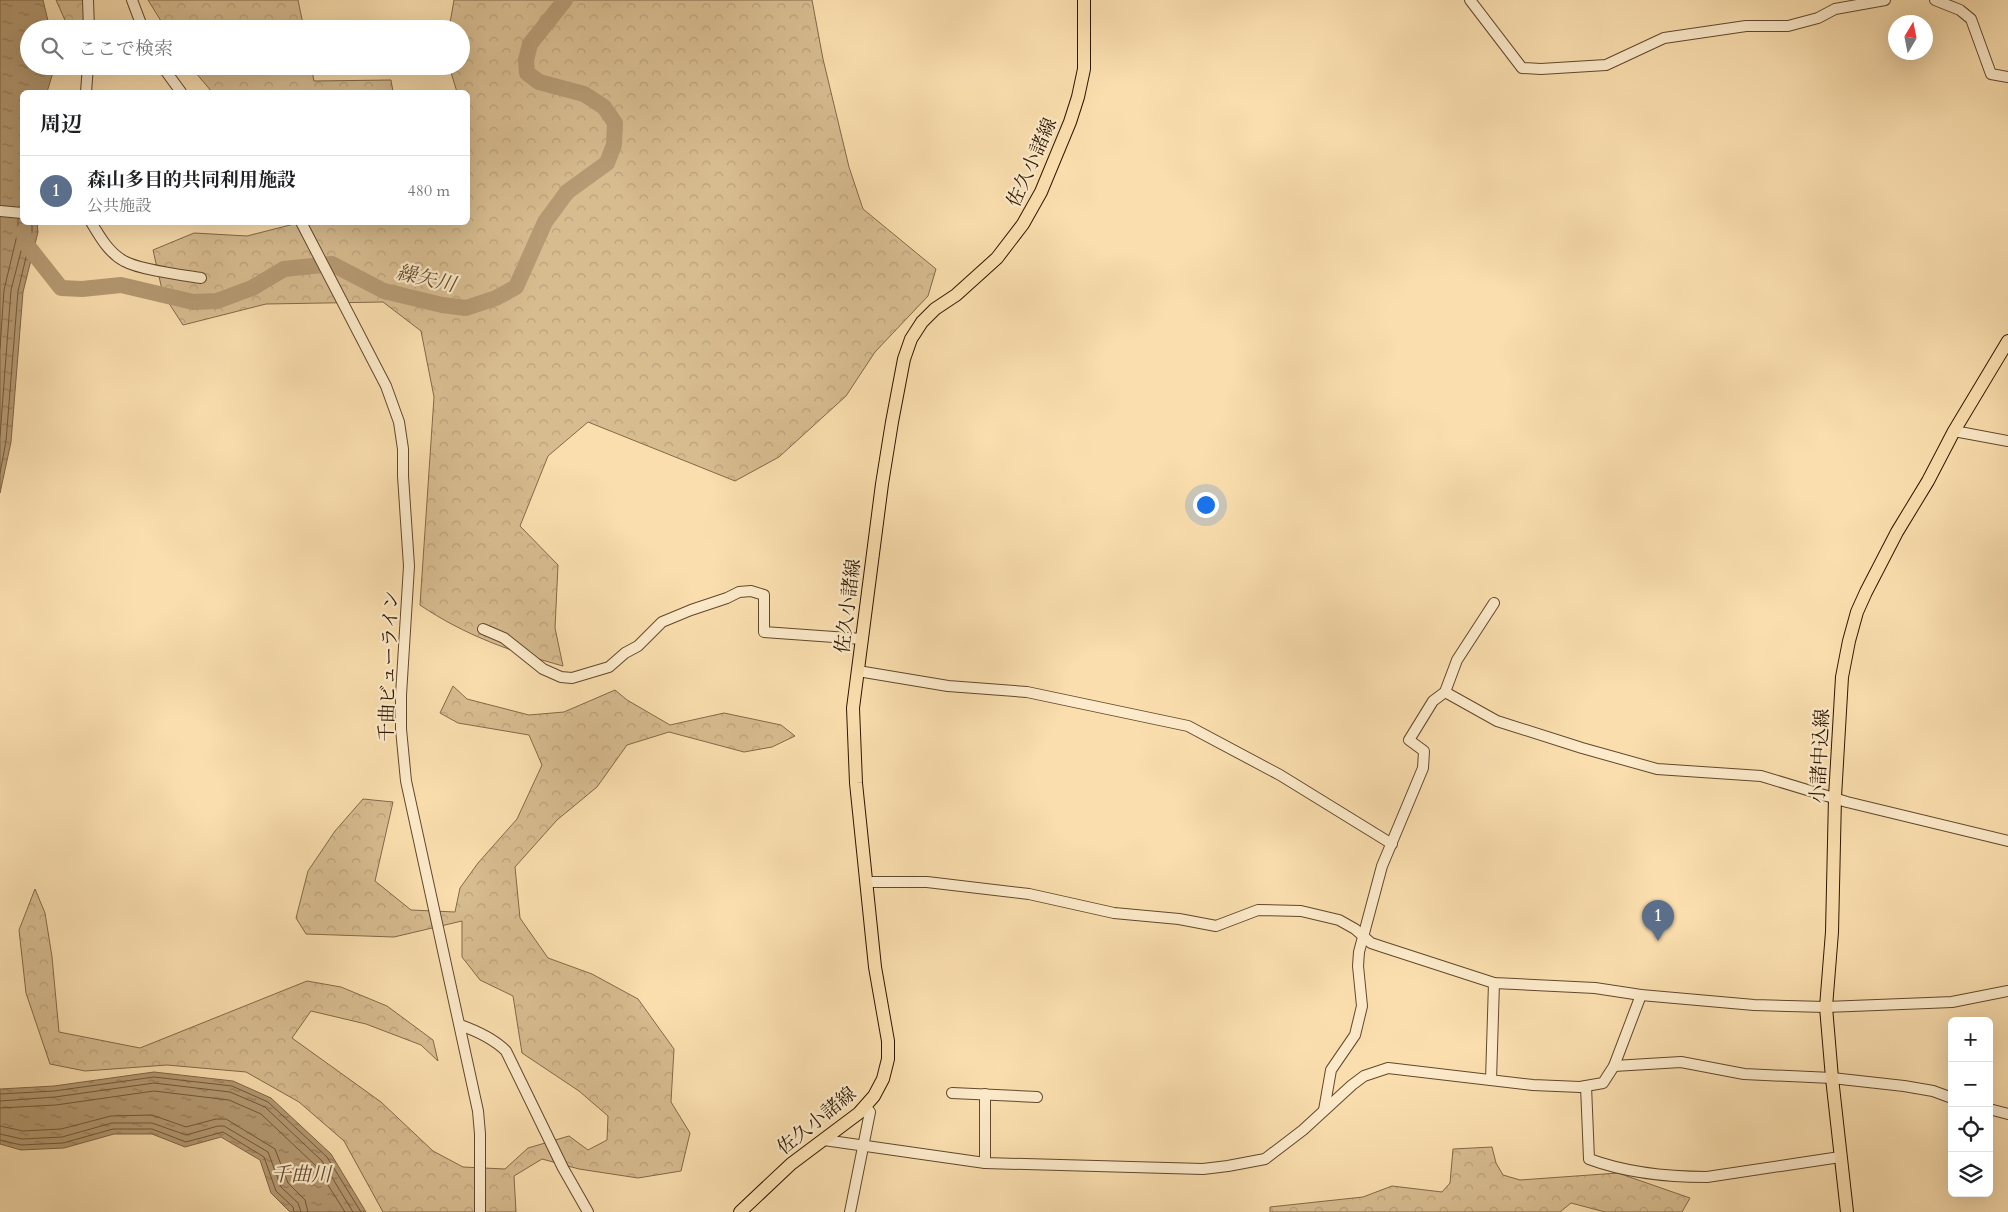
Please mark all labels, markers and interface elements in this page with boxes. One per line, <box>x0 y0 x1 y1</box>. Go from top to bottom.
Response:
north arrow <box>1888 15 1933 60</box>
search box <box>20 20 470 75</box>
icon: search <box>38 34 66 62</box>
text: ここで検索 <box>78 36 173 62</box>
text: 周辺 <box>40 110 82 139</box>
street label: 佐久小諸線 <box>1001 114 1063 211</box>
text: 森山多目的共同利用施設 <box>87 167 296 193</box>
text: 1 <box>52 180 60 202</box>
text: 480 m <box>408 180 450 202</box>
text: 公共施設 <box>87 195 151 217</box>
water label: 繰矢川 <box>394 259 460 299</box>
your location <box>1193 492 1219 518</box>
street label: 佐久小諸線 <box>829 557 867 655</box>
street label: 千曲ビューライン <box>373 590 405 742</box>
street label: 小諸中込線 <box>1805 708 1835 804</box>
pin: 1 <box>1642 900 1674 941</box>
map controls <box>1948 1017 1993 1197</box>
button: + <box>1948 1017 1993 1062</box>
button: − <box>1948 1062 1993 1107</box>
street label: 佐久小諸線 <box>772 1081 862 1161</box>
button: locate <box>1948 1107 1993 1152</box>
button: layers <box>1948 1152 1993 1197</box>
water label: 千曲川 <box>271 1161 333 1188</box>

